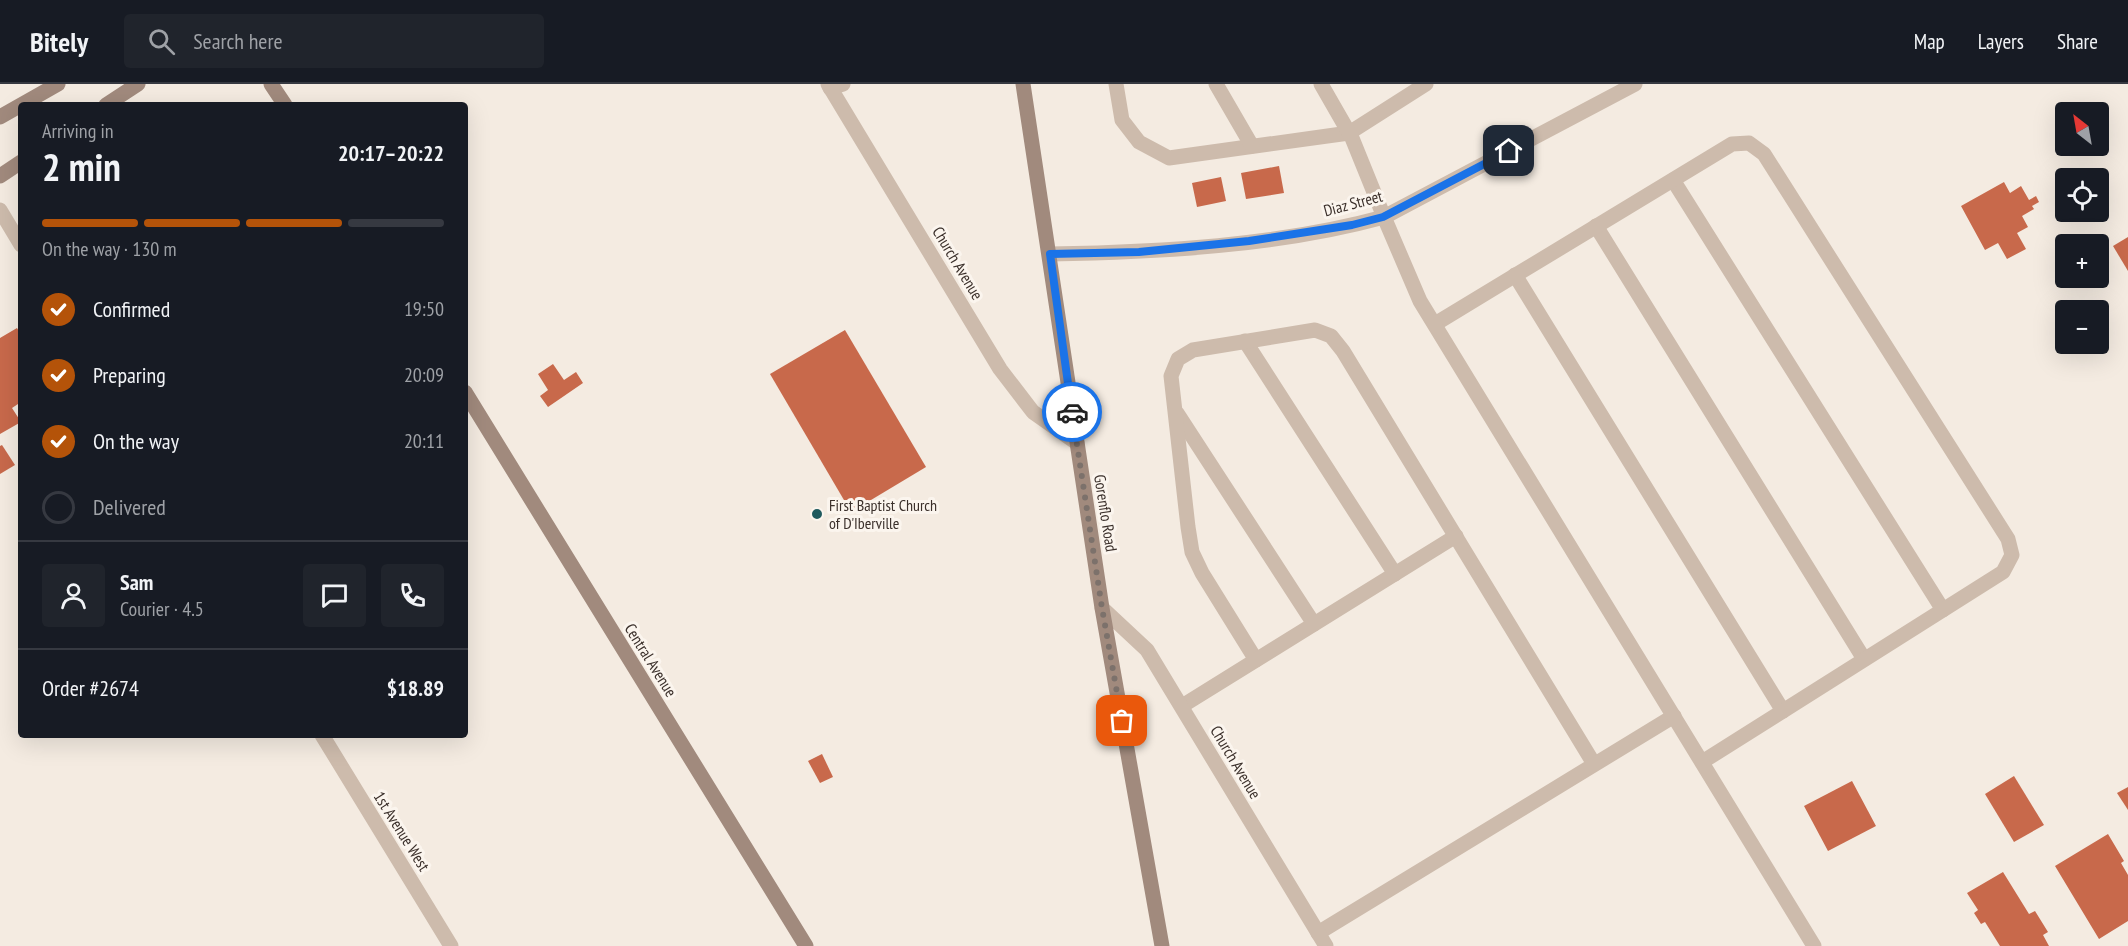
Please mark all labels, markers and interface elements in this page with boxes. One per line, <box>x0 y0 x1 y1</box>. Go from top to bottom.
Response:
search box <box>124 14 544 68</box>
text: Bitely <box>30 23 88 60</box>
icon: search <box>145 25 178 58</box>
text: Search here <box>193 27 283 55</box>
text: Map <box>1914 28 1945 55</box>
text: Layers <box>1978 28 2024 55</box>
text: Share <box>2057 28 2098 55</box>
north arrow <box>2055 102 2109 156</box>
map controls <box>2055 102 2109 354</box>
text: Arriving in <box>42 118 114 144</box>
pin <box>1483 125 1534 176</box>
icon: home <box>1492 134 1525 167</box>
text: 20:17–20:22 <box>338 139 444 167</box>
text: 2 min <box>42 141 121 192</box>
button: locate <box>2055 168 2109 222</box>
street label: Diaz Street <box>1321 185 1385 220</box>
street label: Church Avenue <box>928 223 988 303</box>
button: + <box>2055 234 2109 288</box>
text: On the way · 130 m <box>42 236 177 262</box>
icon: check <box>42 293 75 326</box>
text: Confirmed <box>93 295 170 323</box>
text: 19:50 <box>404 296 444 322</box>
button: − <box>2055 300 2109 354</box>
icon: check <box>42 359 75 392</box>
text: Preparing <box>93 361 166 389</box>
text: 20:09 <box>404 362 444 388</box>
courier <box>1042 382 1102 442</box>
icon: car <box>1056 396 1089 429</box>
icon: check <box>42 425 75 458</box>
text: On the way <box>93 427 179 455</box>
text: 20:11 <box>404 428 444 454</box>
street label: Gorenflo Road <box>1090 473 1122 553</box>
text: Delivered <box>93 493 166 521</box>
place label: First Baptist Church of D'Iberville <box>829 495 937 533</box>
marker: First Baptist Church of D'Iberville <box>810 507 824 521</box>
button: person <box>42 564 105 627</box>
button: chat <box>303 564 366 627</box>
button: phone <box>381 564 444 627</box>
text: Sam <box>120 568 153 596</box>
text: Courier · 4.5 <box>120 596 204 622</box>
street label: Central Avenue <box>621 620 681 700</box>
text: Order #2674 <box>42 674 139 702</box>
text: $18.89 <box>387 674 444 702</box>
pin <box>1096 695 1147 746</box>
icon: bag <box>1105 704 1138 737</box>
street label: Church Avenue <box>1206 722 1266 802</box>
street label: 1st Avenue West <box>370 787 435 875</box>

